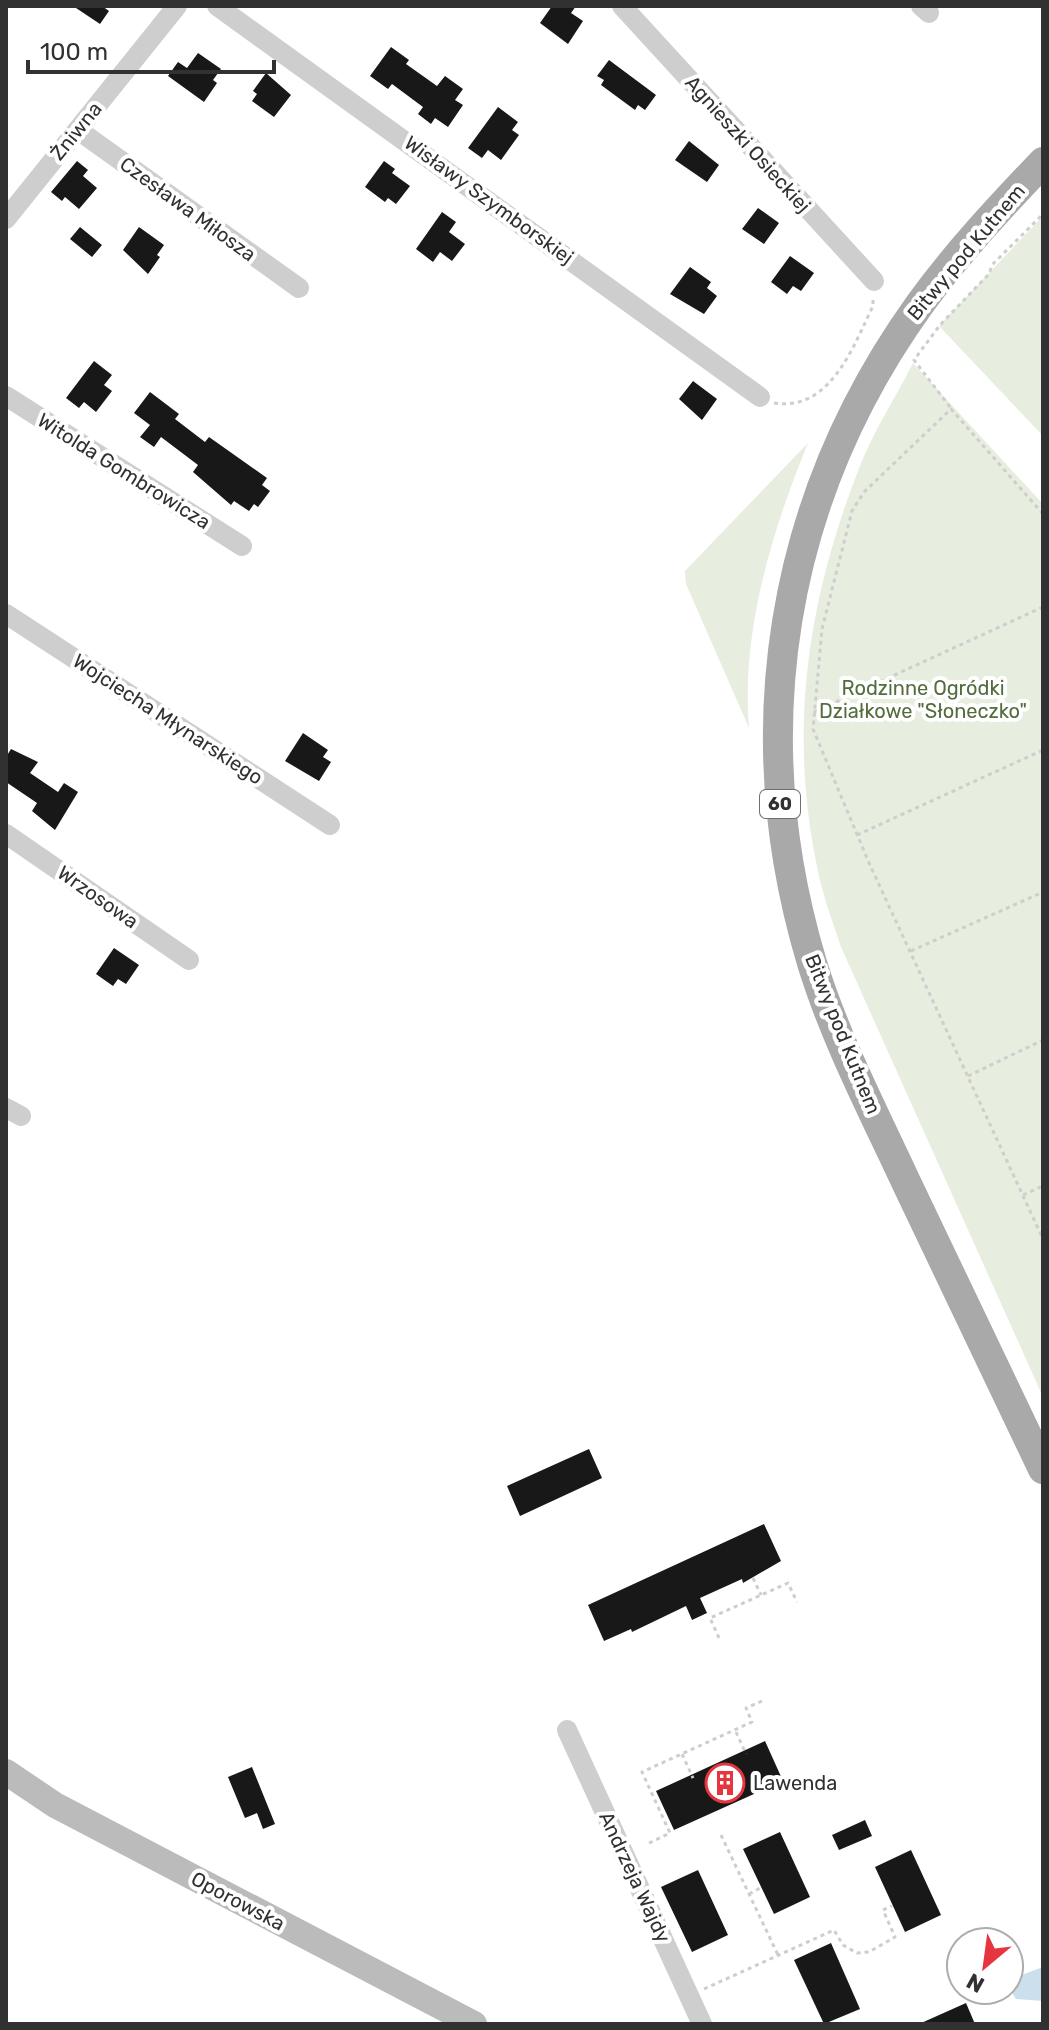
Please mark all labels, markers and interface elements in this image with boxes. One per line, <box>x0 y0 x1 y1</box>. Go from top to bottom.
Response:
scale bar <box>28 24 274 74</box>
text: 100 m <box>40 38 108 66</box>
street label: Agnieszki Osieckiej <box>680 71 816 217</box>
street label: Żniwna <box>45 97 107 165</box>
street label: Wisławy Szymborskiej <box>400 131 578 269</box>
street label: Czesława Miłosza <box>115 152 261 266</box>
street label: Bitwy pod Kutnem <box>902 179 1030 325</box>
street label: Witolda Gombrowicza <box>33 408 215 534</box>
street label: Wojciecha Młynarskiego <box>69 649 267 789</box>
park label: Rodzinne Ogródki Działkowe "Słoneczko" <box>819 676 1027 723</box>
road number: 60 <box>760 790 800 818</box>
street label: Wrzosowa <box>53 860 143 934</box>
street label: Bitwy pod Kutnem <box>800 951 886 1117</box>
building icon: Lawenda <box>704 1762 746 1804</box>
place label: Lawenda <box>753 1771 837 1795</box>
street label: Andrzeja Wajdy <box>594 1808 676 1946</box>
street label: Oporowska <box>187 1866 289 1936</box>
north arrow <box>945 1926 1025 2006</box>
text: N <box>962 1967 989 1999</box>

